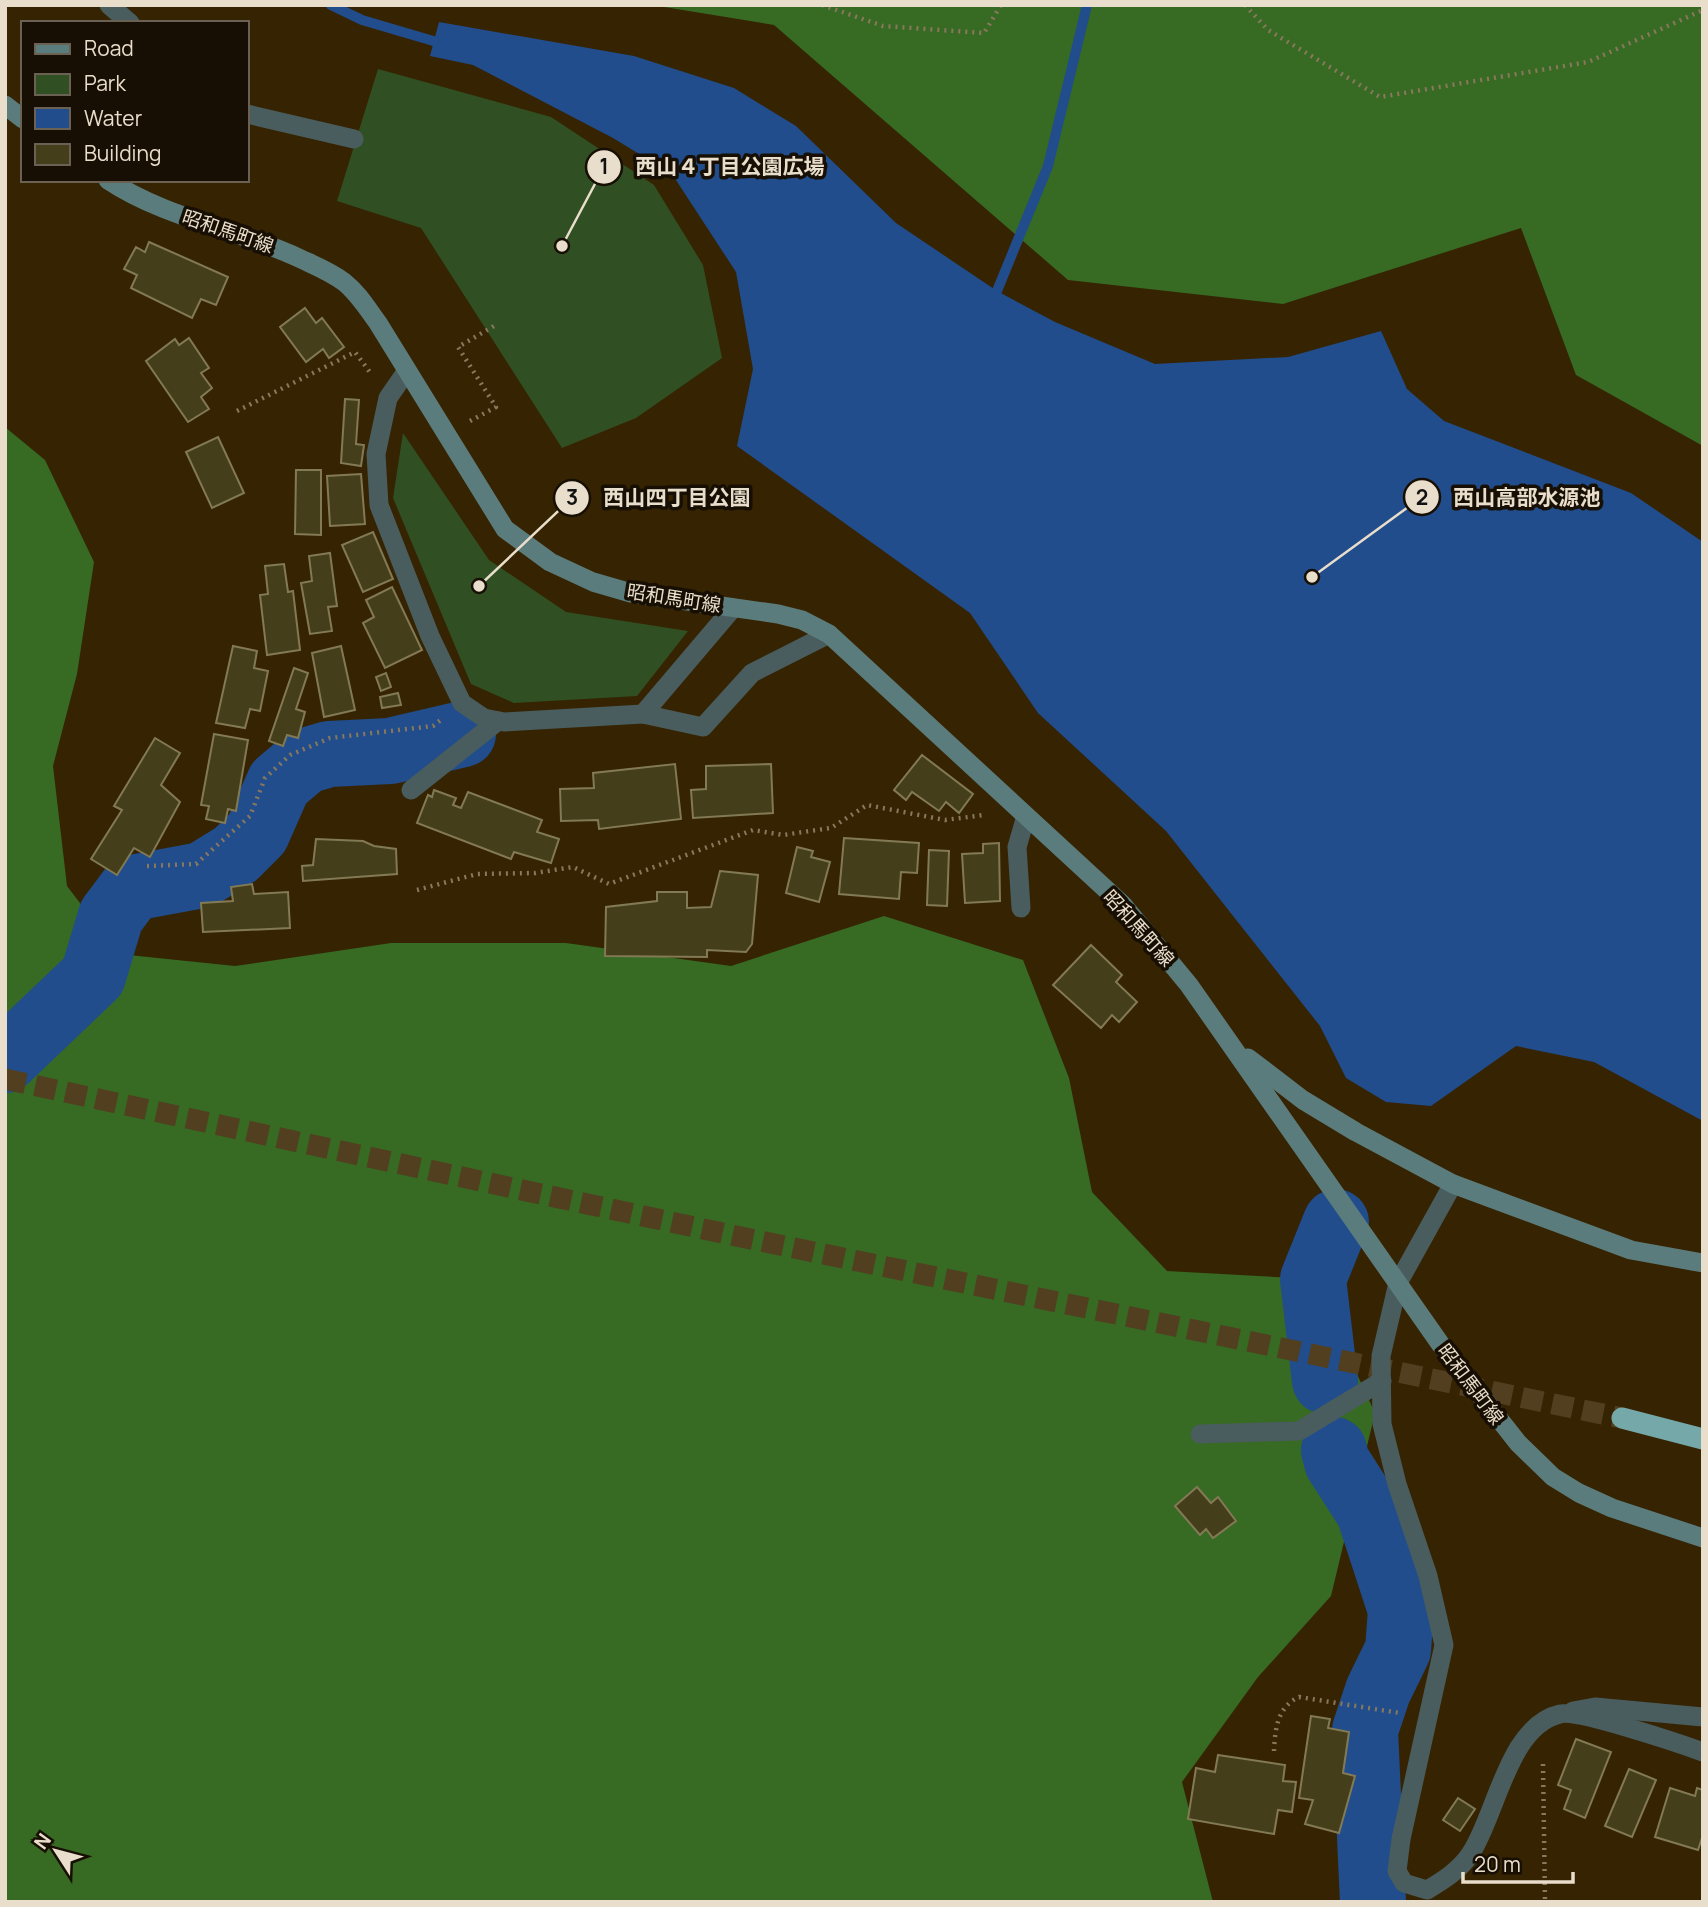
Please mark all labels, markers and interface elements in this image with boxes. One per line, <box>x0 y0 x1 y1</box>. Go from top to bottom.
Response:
legend <box>21 21 248 182</box>
text: Road <box>84 34 134 62</box>
text: Park <box>84 69 126 97</box>
text: Water <box>84 104 143 132</box>
text: Building <box>84 139 161 167</box>
callout: 西山４丁目公園広場 <box>587 146 839 188</box>
text: 1 <box>599 152 609 180</box>
text: 西山４丁目公園広場 <box>636 152 825 180</box>
street label: 昭和馬町線 <box>179 203 277 259</box>
callout: 西山高部水源池 <box>1405 476 1615 518</box>
callout: 西山四丁目公園 <box>554 477 764 519</box>
text: 3 <box>566 483 578 511</box>
text: 西山四丁目公園 <box>604 483 751 511</box>
text: 2 <box>1416 483 1428 511</box>
text: 西山高部水源池 <box>1454 483 1601 511</box>
street label: 昭和馬町線 <box>625 578 723 618</box>
street label: 昭和馬町線 <box>1098 884 1180 972</box>
street label: 昭和馬町線 <box>1432 1338 1510 1430</box>
north arrow <box>21 1816 91 1886</box>
text: N <box>28 1828 57 1854</box>
scale bar <box>1463 1840 1573 1884</box>
text: 20 m <box>1474 1850 1521 1878</box>

